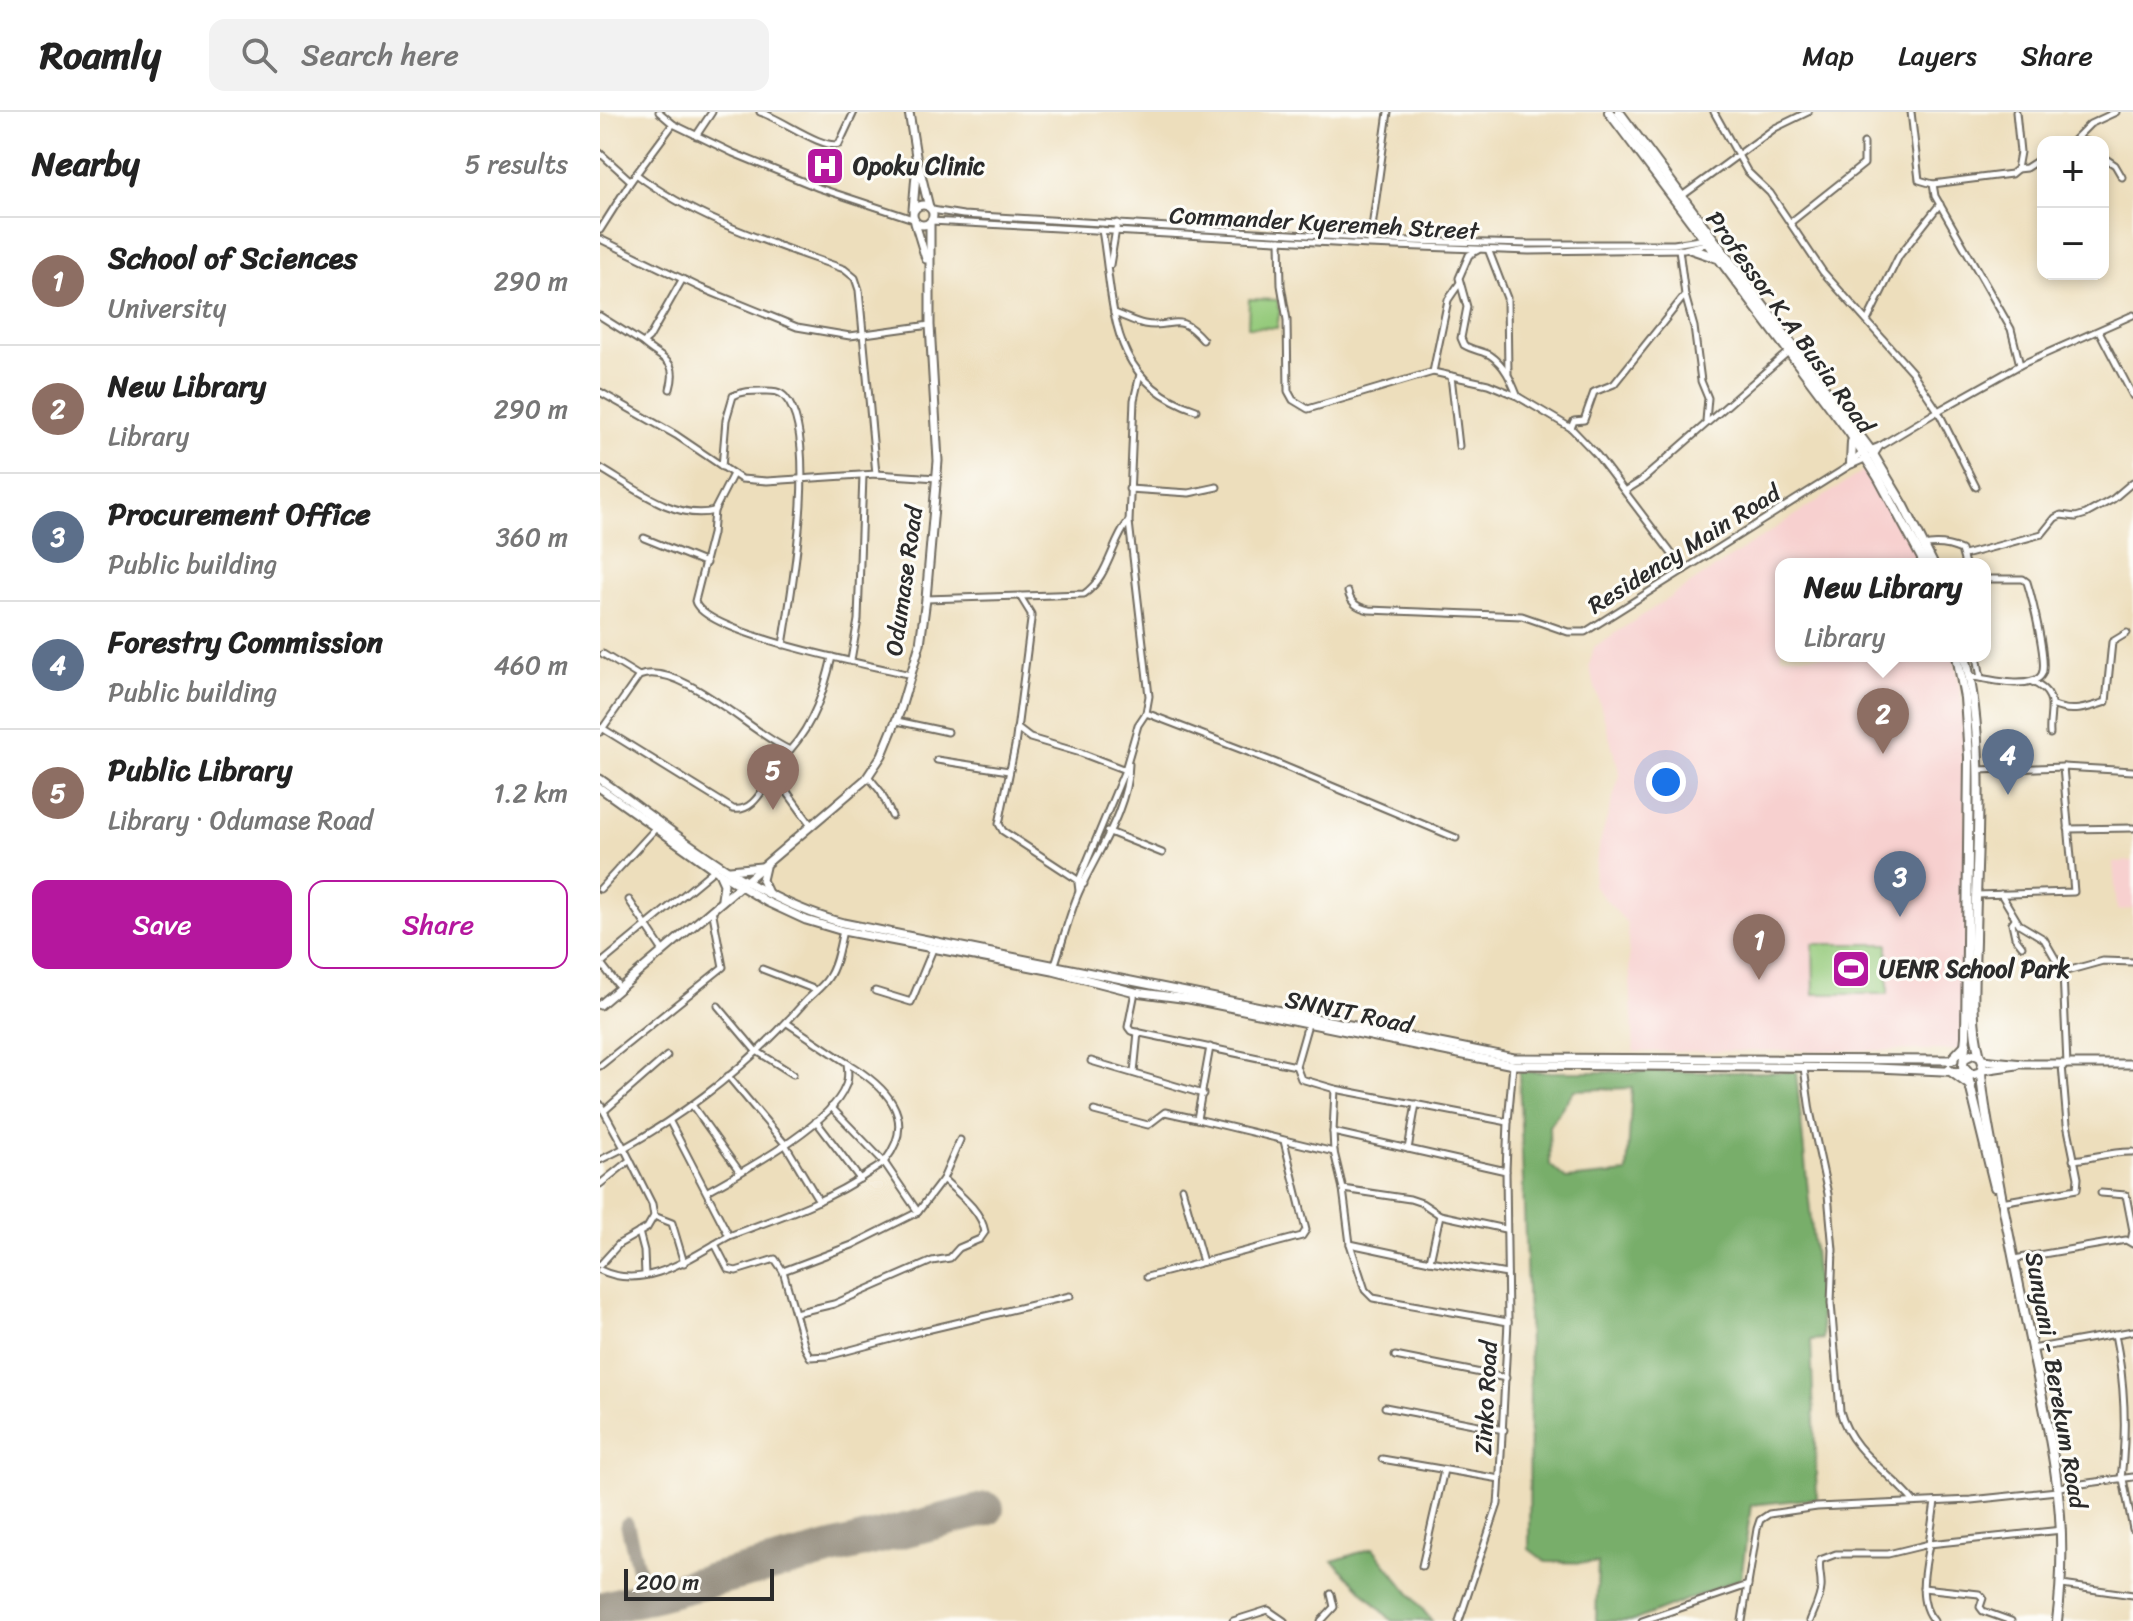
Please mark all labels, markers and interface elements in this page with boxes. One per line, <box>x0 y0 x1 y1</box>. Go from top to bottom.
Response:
search box <box>209 19 769 91</box>
text: Roamly <box>40 22 161 89</box>
text: Search here <box>301 28 459 82</box>
text: Map <box>1802 31 1854 80</box>
text: Layers <box>1898 31 1977 80</box>
text: Share <box>2021 31 2093 80</box>
icon: search <box>237 33 281 77</box>
text: Nearby <box>32 134 140 194</box>
map controls <box>2037 136 2109 280</box>
button: + <box>2037 136 2109 208</box>
text: 5 results <box>465 141 568 187</box>
hospital icon: Opoku Clinic <box>804 145 846 187</box>
place label: Opoku Clinic <box>853 145 985 187</box>
street label: Commander Kyeremeh Street <box>1168 194 1481 252</box>
street label: Professor K.A Busia Road <box>1694 201 1887 444</box>
button: − <box>2037 208 2109 280</box>
text: School of Sciences <box>108 231 357 285</box>
text: 1 <box>52 258 64 304</box>
text: 290 m <box>494 258 568 304</box>
text: University <box>108 285 226 331</box>
text: New Library <box>108 359 266 413</box>
text: 2 <box>50 386 66 432</box>
text: 290 m <box>494 386 568 432</box>
text: Library <box>108 413 189 459</box>
street label: Residency Main Road <box>1579 471 1791 625</box>
text: Procurement Office <box>108 487 371 541</box>
street label: Odumase Road <box>873 501 936 659</box>
text: 3 <box>51 514 65 560</box>
text: 360 m <box>496 514 568 560</box>
text: Public building <box>108 541 277 587</box>
popup <box>1775 558 1991 662</box>
text: New Library <box>1804 560 1962 614</box>
text: Library <box>1804 614 1885 660</box>
text: Forestry Commission <box>108 615 383 669</box>
text: 4 <box>50 642 66 688</box>
text: 460 m <box>494 642 568 688</box>
text: Public building <box>108 669 277 715</box>
pin: 2 <box>1857 688 1909 754</box>
pin: 4 <box>1982 729 2034 795</box>
text: Public Library <box>108 743 292 797</box>
pin: 5 <box>747 744 799 810</box>
your location <box>1646 762 1686 802</box>
text: 5 <box>50 770 66 816</box>
text: 1.2 km <box>493 770 568 816</box>
text: Library · Odumase Road <box>108 797 373 843</box>
pin: 3 <box>1874 851 1926 917</box>
button: Save <box>32 880 292 969</box>
button: Share <box>308 880 568 969</box>
pin: 1 <box>1733 914 1785 980</box>
sports icon: UENR School Park <box>1830 948 1872 990</box>
place label: UENR School Park <box>1879 948 2070 990</box>
street label: SNNIT Road <box>1281 978 1419 1046</box>
street label: Sunyani - Berekum Road <box>2013 1248 2100 1514</box>
street label: Zinko Road <box>1462 1338 1510 1456</box>
text: 200 m <box>636 1563 699 1602</box>
scale bar <box>624 1565 774 1601</box>

